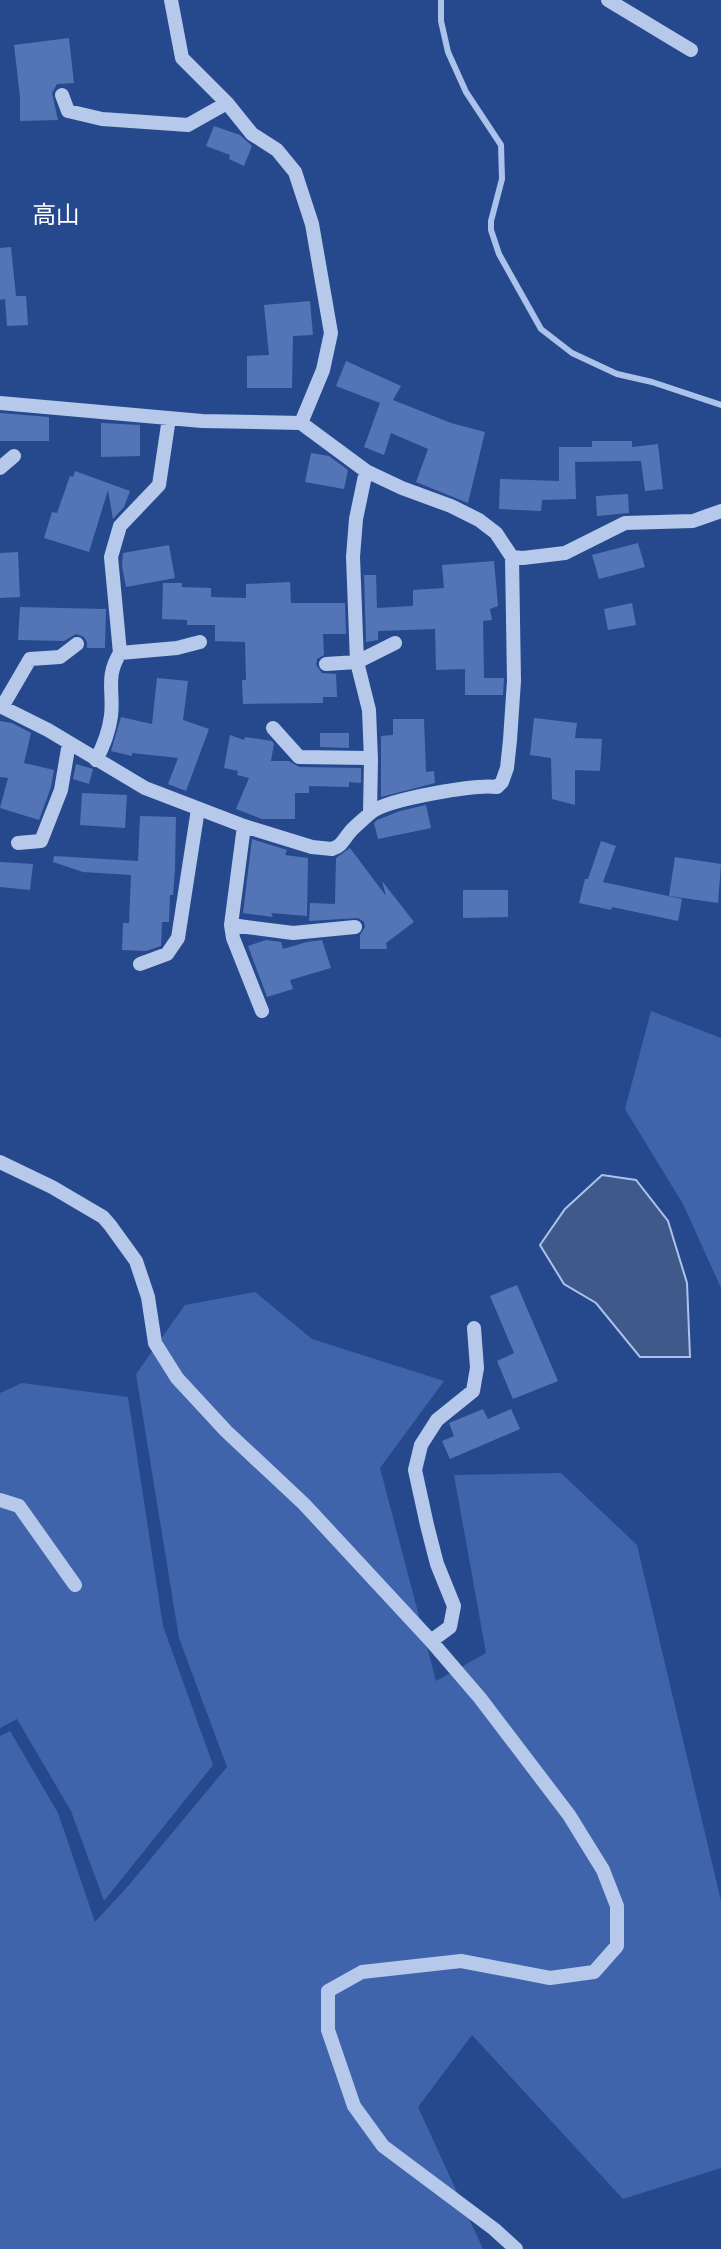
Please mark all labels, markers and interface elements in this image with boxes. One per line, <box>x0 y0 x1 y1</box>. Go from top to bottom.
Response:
district label: 高山 <box>32 198 80 230</box>

